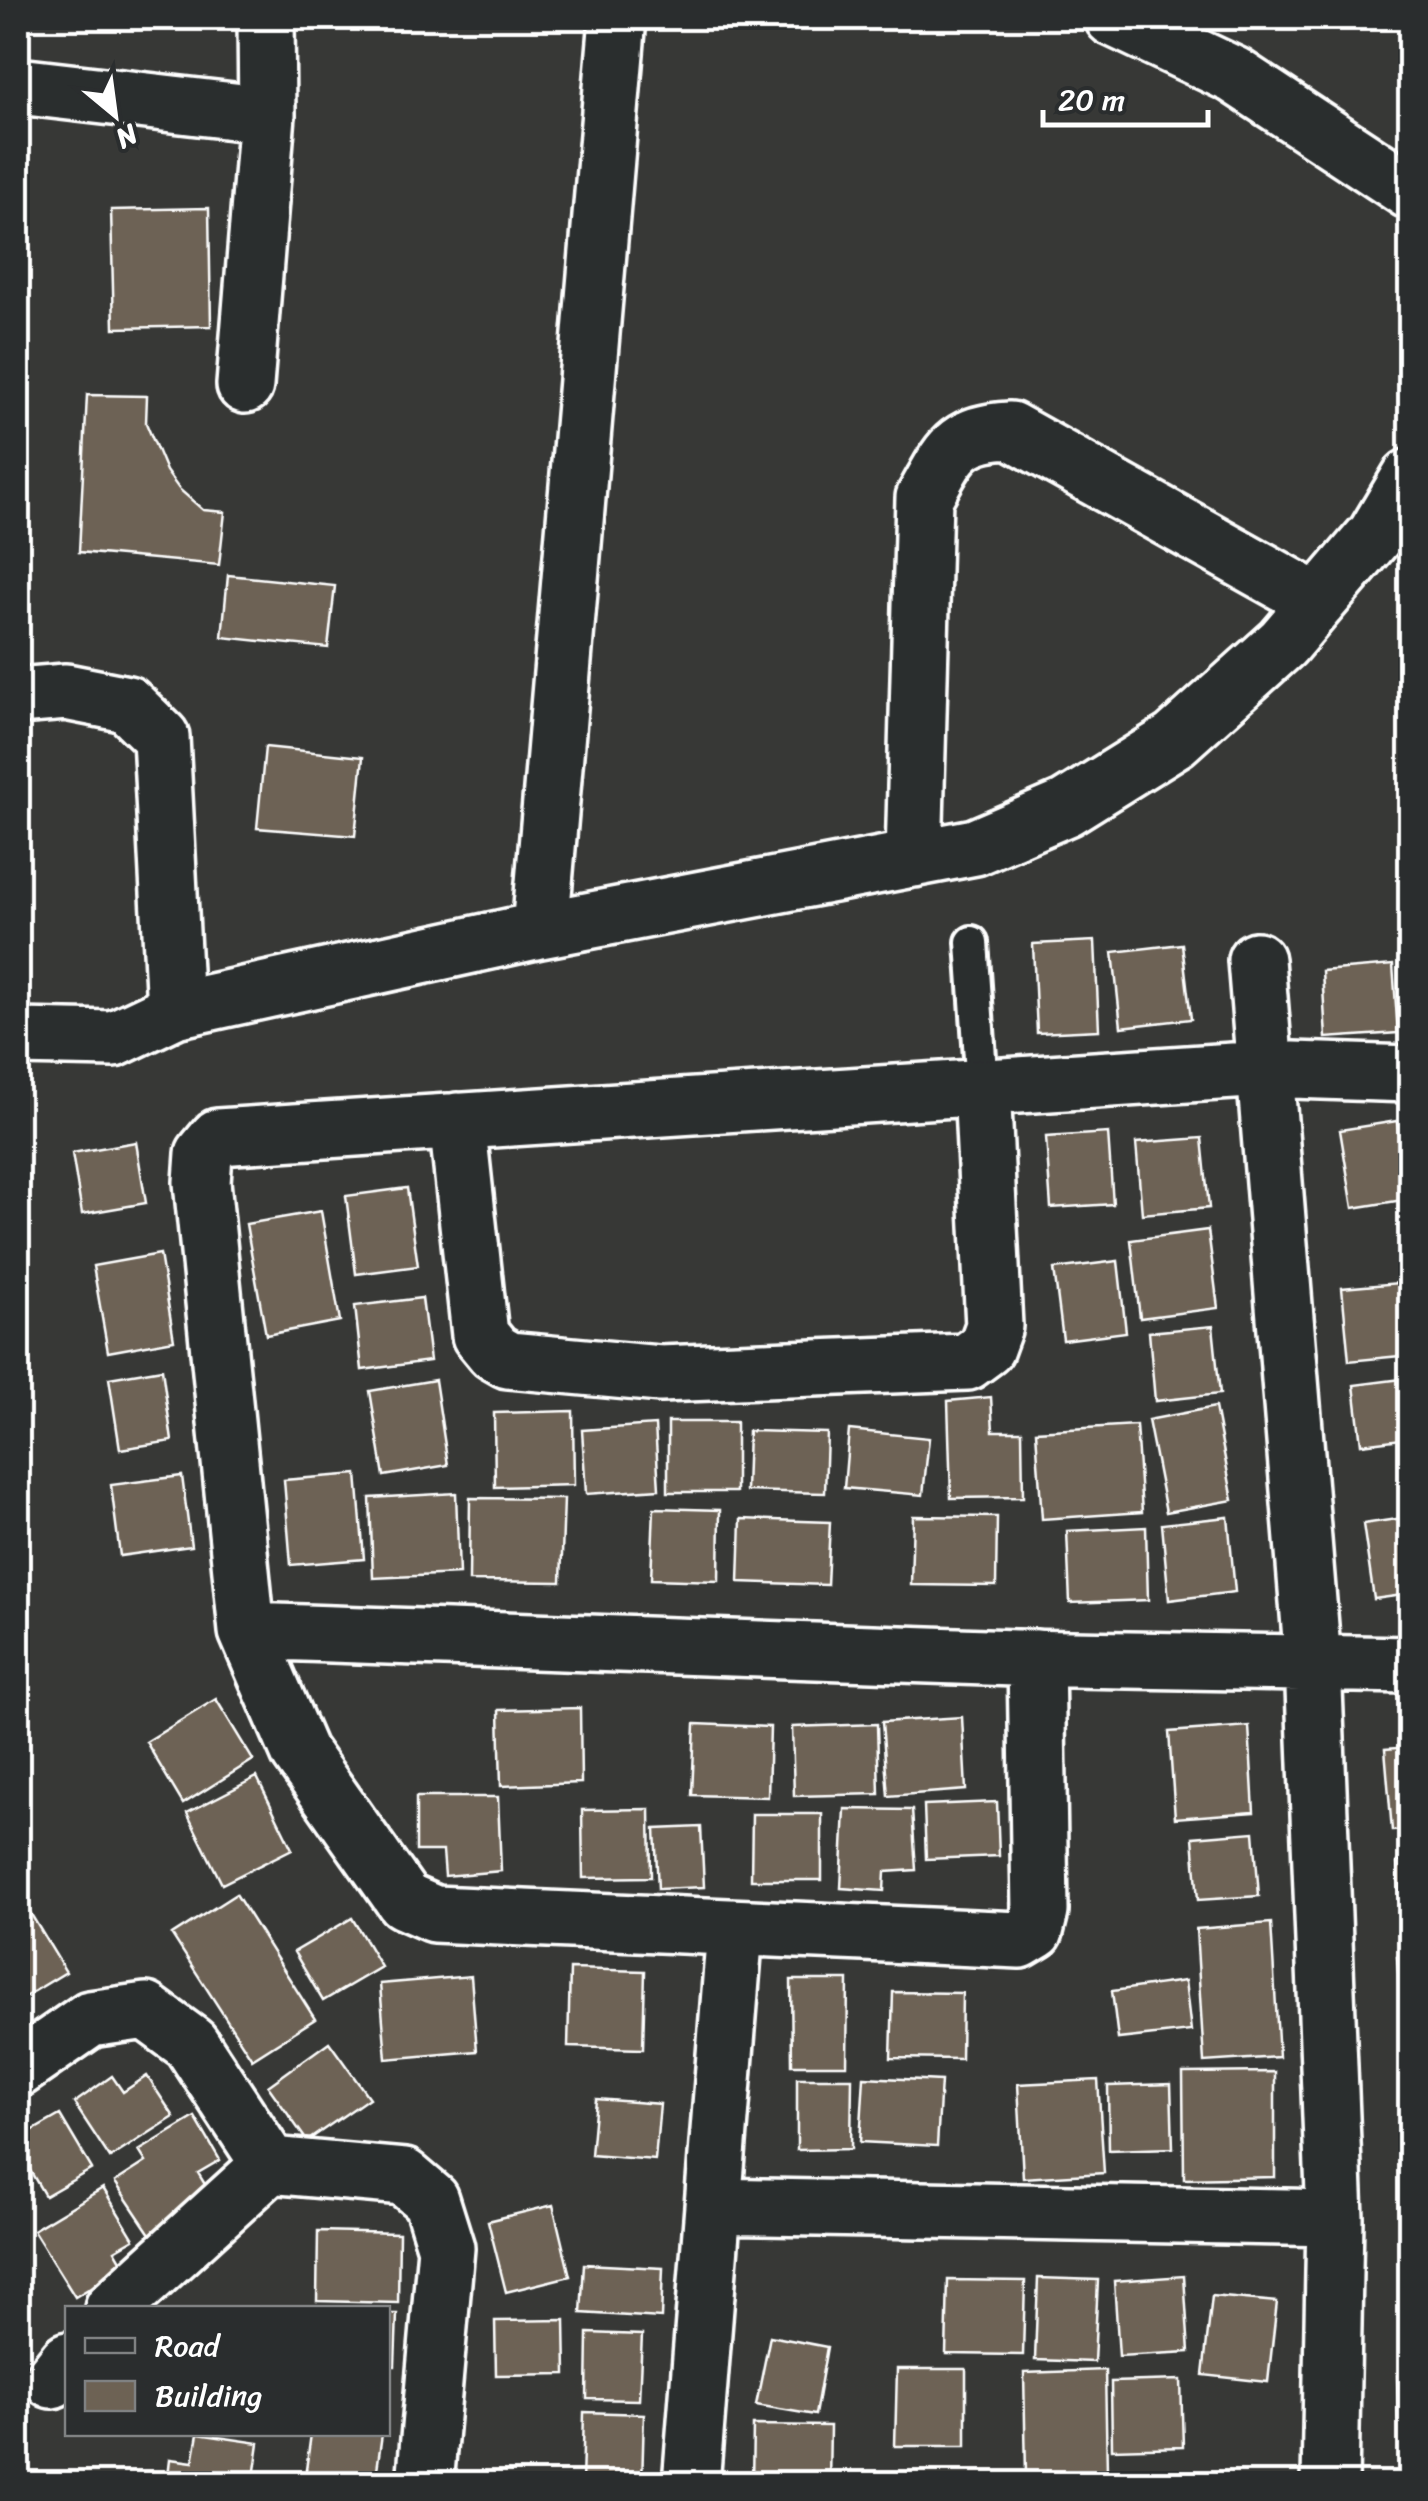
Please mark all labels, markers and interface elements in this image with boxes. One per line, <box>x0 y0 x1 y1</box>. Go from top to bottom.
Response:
north arrow <box>65 65 165 165</box>
scale bar <box>1043 65 1208 127</box>
text: 20 m <box>1058 73 1125 127</box>
text: N <box>106 110 148 163</box>
legend <box>65 2306 390 2436</box>
text: Road <box>155 2319 222 2373</box>
text: Building <box>155 2369 262 2423</box>

